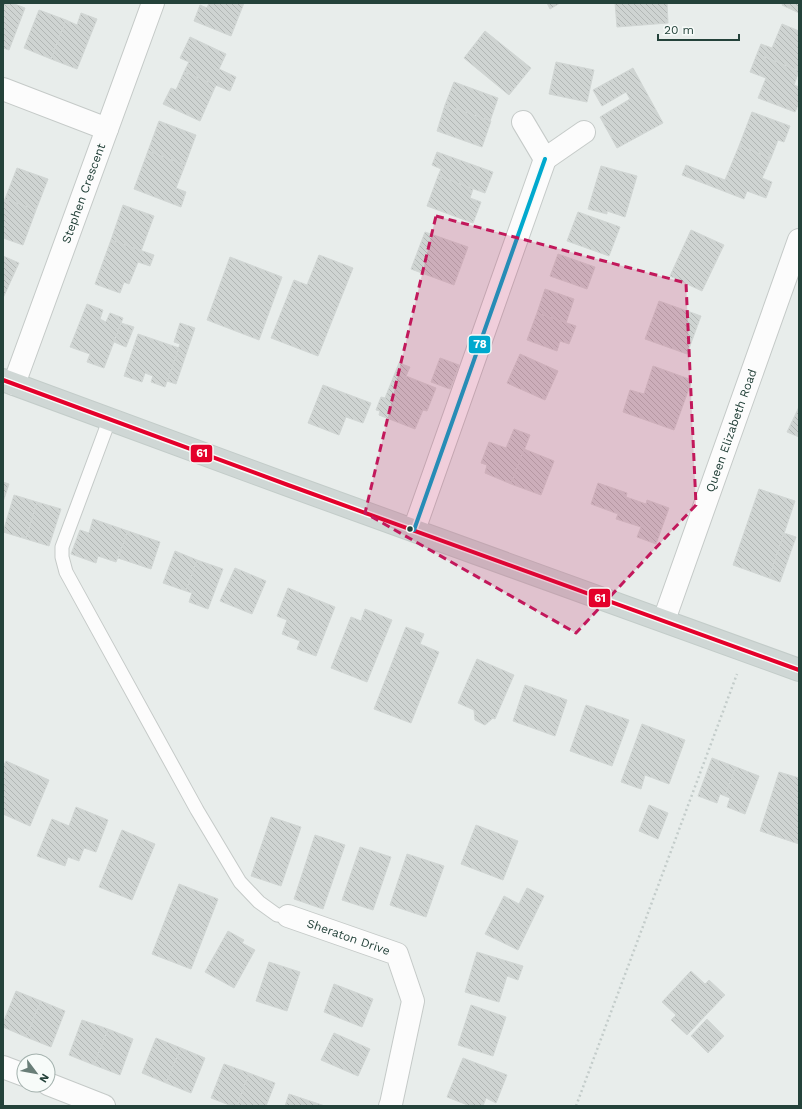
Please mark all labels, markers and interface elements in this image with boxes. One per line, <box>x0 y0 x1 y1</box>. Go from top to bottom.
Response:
scale bar <box>658 16 739 42</box>
text: 20 m <box>664 23 694 37</box>
street label: Stephen Crescent <box>59 141 108 245</box>
line badge: 78 <box>468 335 491 354</box>
text: 78 <box>473 338 487 351</box>
street label: Queen Elizabeth Road <box>703 367 760 494</box>
line badge: 61 <box>190 444 213 463</box>
text: 61 <box>196 447 208 460</box>
unlabelled marker <box>405 524 415 534</box>
line badge: 61 <box>588 588 611 608</box>
text: 61 <box>594 592 606 605</box>
street label: Sheraton Drive <box>305 916 392 958</box>
north arrow <box>16 1053 56 1093</box>
text: N <box>36 1071 52 1085</box>

